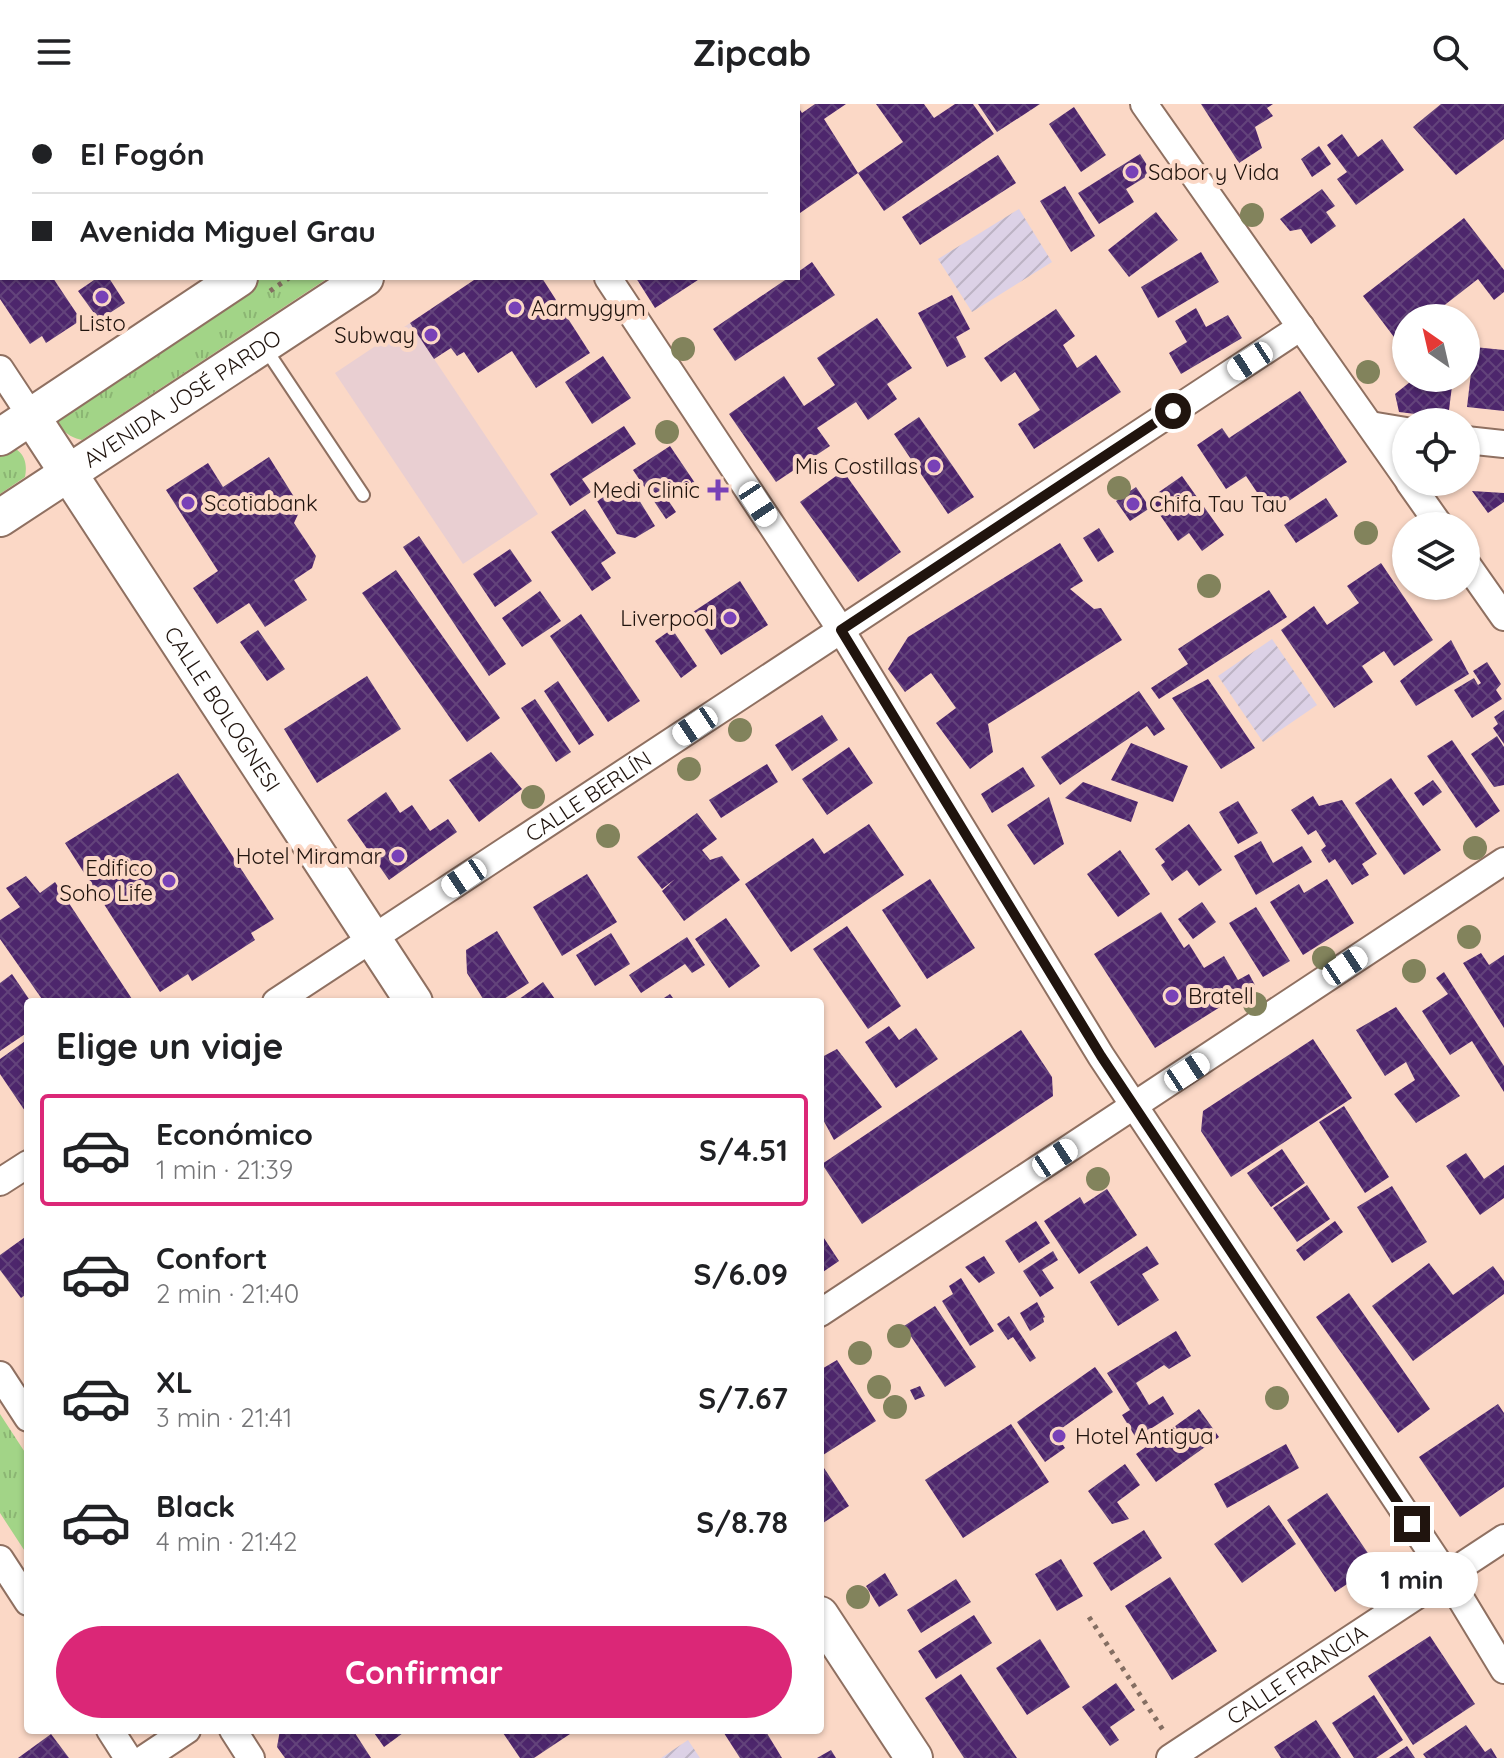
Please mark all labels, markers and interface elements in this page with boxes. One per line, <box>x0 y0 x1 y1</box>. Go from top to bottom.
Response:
icon: menu <box>32 30 76 74</box>
text: Zipcab <box>693 30 811 75</box>
icon: search <box>1428 30 1472 74</box>
text: El Fogón <box>80 135 205 173</box>
place label: Sabor y Vida <box>1148 158 1279 186</box>
marker: Sabor y Vida <box>1123 163 1141 181</box>
text: Avenida Miguel Grau <box>80 212 376 250</box>
marker: Listo <box>93 288 111 306</box>
place label: Aarmygym <box>531 294 646 322</box>
marker: Aarmygym <box>506 299 524 317</box>
north arrow <box>1392 304 1480 392</box>
map controls <box>1392 304 1480 600</box>
place label: Listo <box>78 309 126 337</box>
place label: Subway <box>334 321 415 349</box>
street label: AVENIDA JOSÉ PARDO <box>78 323 286 473</box>
marker: Subway <box>422 326 440 344</box>
car <box>1223 338 1277 384</box>
route start <box>1155 393 1191 429</box>
button: locate <box>1392 408 1480 496</box>
place label: Mis Costillas <box>795 452 918 480</box>
marker: Mis Costillas <box>925 457 943 475</box>
place label: Medi Clinic <box>592 476 700 504</box>
car <box>735 477 781 531</box>
marker: Medi Clinic <box>707 479 729 501</box>
place label: Scotiabank <box>204 489 318 517</box>
place label: Chifa Tau Tau <box>1149 490 1287 518</box>
marker: Scotiabank <box>179 494 197 512</box>
marker: Chifa Tau Tau <box>1124 495 1142 513</box>
button: layers <box>1392 512 1480 600</box>
place label: Liverpool <box>620 604 714 632</box>
marker: Liverpool <box>721 609 739 627</box>
street label: CALLE BOLOGNESI <box>158 621 287 797</box>
car <box>668 703 722 749</box>
street label: CALLE BERLÍN <box>520 745 657 848</box>
place label: Hotel Miramar <box>236 842 383 870</box>
marker: Hotel Miramar <box>389 847 407 865</box>
place label: Edifico Soho Life <box>60 854 153 907</box>
car <box>437 855 491 901</box>
marker: Edifico Soho Life <box>160 872 178 890</box>
car <box>1318 943 1372 989</box>
place label: Bratell <box>1188 982 1254 1010</box>
marker: Bratell <box>1163 987 1181 1005</box>
text: Elige un viaje <box>56 1023 284 1068</box>
car <box>1160 1049 1214 1095</box>
icon: car <box>60 1114 132 1186</box>
text: Económico <box>156 1115 313 1153</box>
text: S/4.51 <box>699 1131 788 1169</box>
car <box>1028 1135 1082 1181</box>
text: 1 min · 21:39 <box>156 1153 293 1186</box>
icon: car <box>60 1238 132 1310</box>
text: Confort <box>156 1239 268 1277</box>
text: S/6.09 <box>694 1255 788 1293</box>
text: 2 min · 21:40 <box>156 1277 299 1310</box>
icon: car <box>60 1362 132 1434</box>
text: XL <box>156 1363 193 1401</box>
text: S/7.67 <box>698 1379 788 1417</box>
text: 3 min · 21:41 <box>156 1401 292 1434</box>
place label: Hotel Antigua <box>1075 1422 1214 1450</box>
marker: Hotel Antigua <box>1050 1427 1068 1445</box>
icon: car <box>60 1486 132 1558</box>
text: Black <box>156 1487 235 1525</box>
text: S/8.78 <box>696 1503 788 1541</box>
route end <box>1394 1506 1430 1542</box>
text: 4 min · 21:42 <box>156 1525 297 1558</box>
callout: 1 min <box>1346 1552 1478 1608</box>
text: 1 min <box>1381 1563 1444 1596</box>
street label: CALLE FRANCIA <box>1222 1618 1372 1731</box>
button: Confirmar <box>56 1626 792 1718</box>

